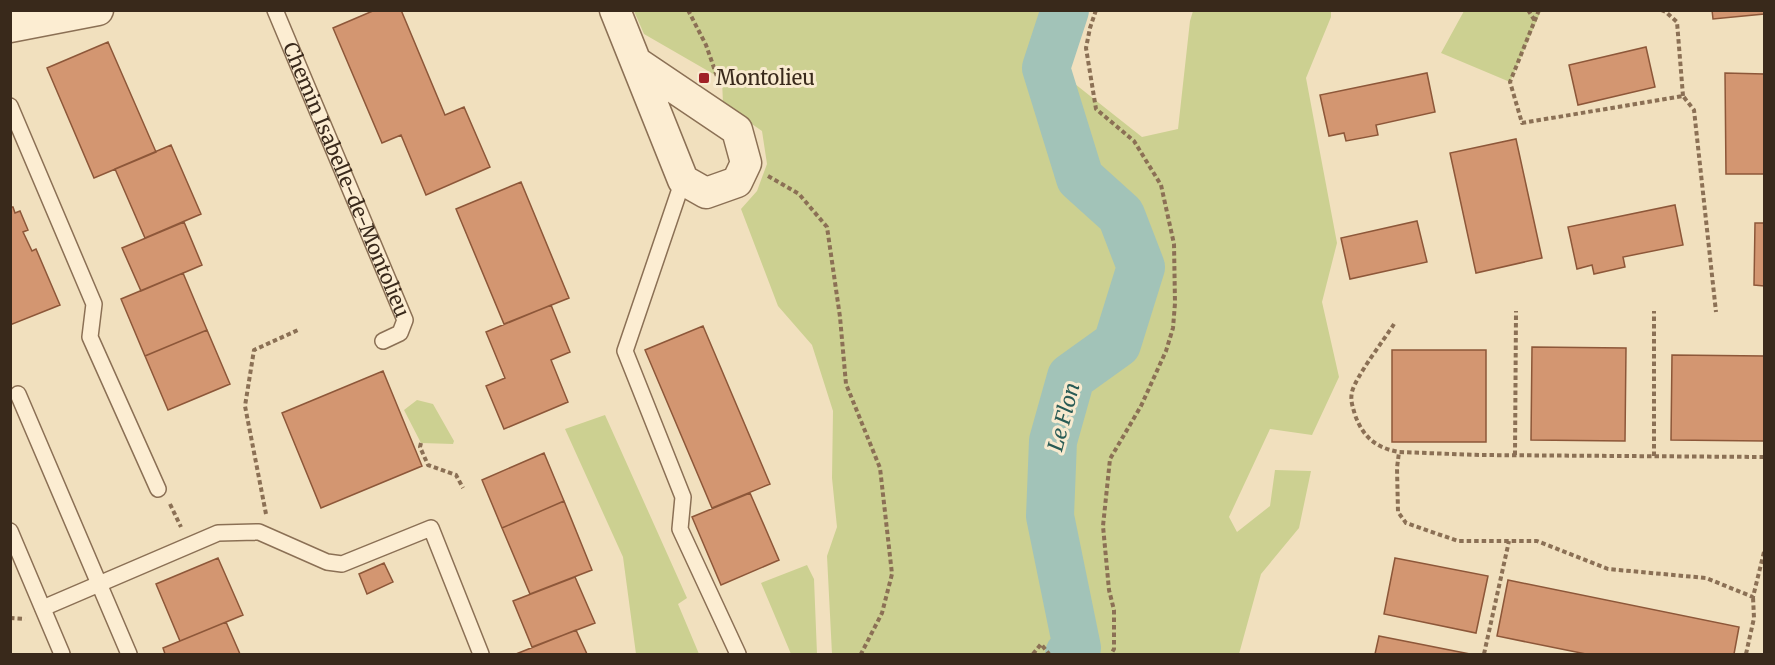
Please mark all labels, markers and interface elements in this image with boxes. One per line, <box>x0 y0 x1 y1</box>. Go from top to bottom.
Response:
street label: Chemin Isabelle-de-Montolieu <box>278 38 415 321</box>
place label: Montolieu <box>716 65 815 90</box>
marker: Montolieu <box>697 71 711 85</box>
water label: Le Flon <box>1041 380 1086 454</box>

